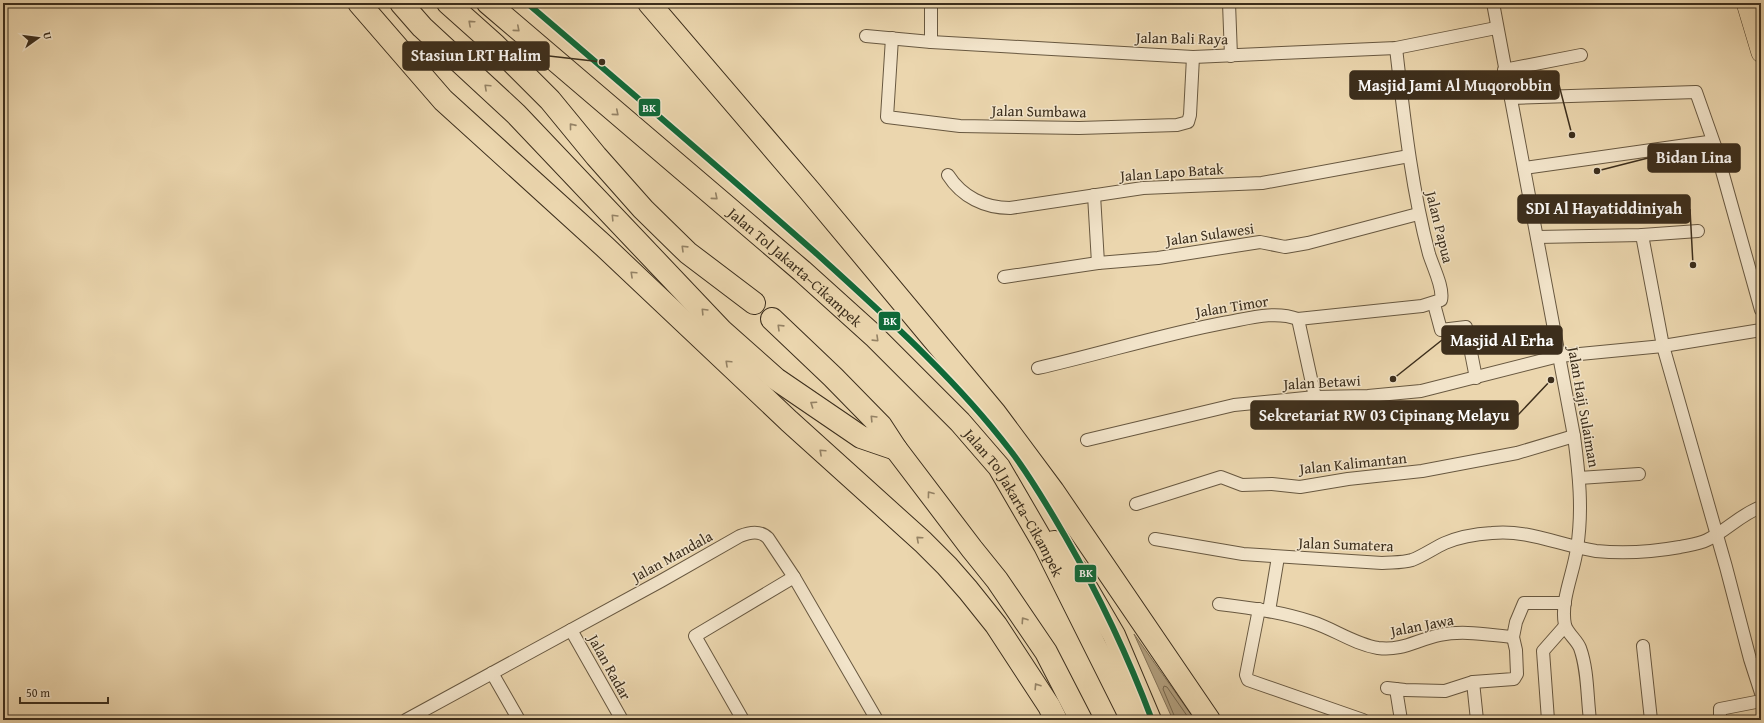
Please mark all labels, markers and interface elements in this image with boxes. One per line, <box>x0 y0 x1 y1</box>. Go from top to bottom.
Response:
north arrow <box>18 18 58 58</box>
one-way arrow <box>468 21 476 28</box>
one-way arrow <box>512 24 520 31</box>
street label: Jalan Bali Raya <box>1134 27 1228 49</box>
text: U <box>39 30 57 42</box>
callout: Stasiun LRT Halim <box>403 42 549 70</box>
text: Stasiun LRT Halim <box>411 43 542 67</box>
callout: Masjid Jami Al Muqorobbin <box>1350 71 1559 99</box>
text: Masjid Jami Al Muqorobbin <box>1358 73 1552 97</box>
one-way arrow <box>485 85 492 92</box>
line badge: BK <box>638 98 661 117</box>
text: BK <box>642 100 656 116</box>
street label: Jalan Sumbawa <box>989 100 1087 122</box>
one-way arrow <box>612 109 619 116</box>
one-way arrow <box>569 123 576 131</box>
callout: Bidan Lina <box>1648 144 1740 172</box>
text: Bidan Lina <box>1656 145 1733 169</box>
street label: Jalan Lapo Batak <box>1117 158 1225 186</box>
street label: Jalan Papua <box>1420 187 1459 265</box>
one-way arrow <box>711 193 718 200</box>
callout: SDI Al Hayatiddiniyah <box>1518 195 1690 223</box>
text: SDI Al Hayatiddiniyah <box>1526 196 1683 220</box>
street label: Jalan Tol Jakarta–Cikampek <box>722 201 867 332</box>
one-way arrow <box>611 214 619 222</box>
street label: Jalan Sulawesi <box>1163 217 1255 251</box>
one-way arrow <box>681 246 688 253</box>
one-way arrow <box>630 271 638 279</box>
street label: Jalan Timor <box>1192 290 1270 322</box>
one-way arrow <box>701 308 709 316</box>
line badge: BK <box>878 311 901 331</box>
text: BK <box>883 313 897 329</box>
one-way arrow <box>777 324 785 332</box>
callout: Masjid Al Erha <box>1442 326 1562 354</box>
text: Masjid Al Erha <box>1450 328 1555 352</box>
one-way arrow <box>871 334 879 341</box>
street label: Jalan Haji Sulaiman <box>1563 343 1605 470</box>
one-way arrow <box>725 360 733 368</box>
street label: Jalan Betawi <box>1281 369 1361 395</box>
one-way arrow <box>810 401 817 409</box>
callout: Sekretariat RW 03 Cipinang Melayu <box>1251 401 1518 429</box>
text: Sekretariat RW 03 Cipinang Melayu <box>1259 403 1510 427</box>
one-way arrow <box>870 415 877 423</box>
street label: Jalan Tol Jakarta–Cikampek <box>958 422 1069 580</box>
street label: Jalan Kalimantan <box>1296 447 1408 479</box>
one-way arrow <box>820 450 827 457</box>
one-way arrow <box>927 491 934 498</box>
street label: Jalan Mandala <box>626 525 716 588</box>
street label: Jalan Sumatera <box>1296 532 1394 556</box>
one-way arrow <box>916 536 924 544</box>
line badge: BK <box>1074 564 1097 583</box>
text: BK <box>1079 565 1093 581</box>
street label: Jalan Jawa <box>1387 609 1455 642</box>
one-way arrow <box>1021 617 1029 624</box>
street label: Jalan Radar <box>582 629 637 704</box>
scale bar <box>20 679 108 705</box>
text: 50 m <box>26 684 50 701</box>
one-way arrow <box>1034 684 1041 691</box>

